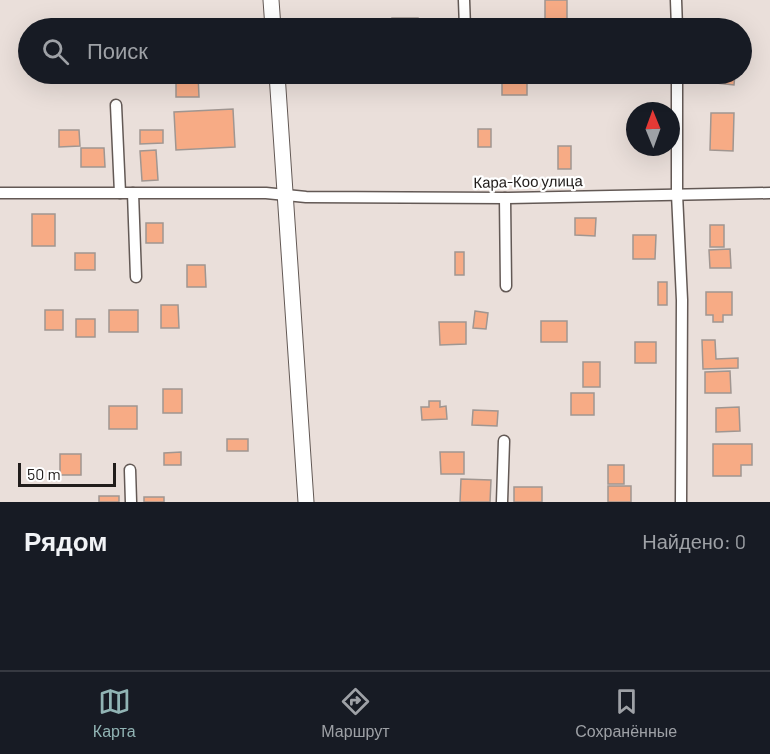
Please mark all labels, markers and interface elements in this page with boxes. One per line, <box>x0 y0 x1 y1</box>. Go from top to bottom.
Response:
search box <box>18 18 752 84</box>
icon: search <box>39 35 72 68</box>
text: Поиск <box>87 37 148 63</box>
north arrow <box>626 102 680 156</box>
street label: Кара-Коо улица <box>473 171 583 191</box>
scale bar <box>18 460 116 488</box>
text: 50 m <box>27 464 61 483</box>
text: Рядом <box>24 525 107 556</box>
text: Найдено: 0 <box>642 529 746 553</box>
tab: Карта <box>93 685 136 741</box>
tab: Маршрут <box>321 685 390 741</box>
tab: Сохранённые <box>575 685 677 741</box>

